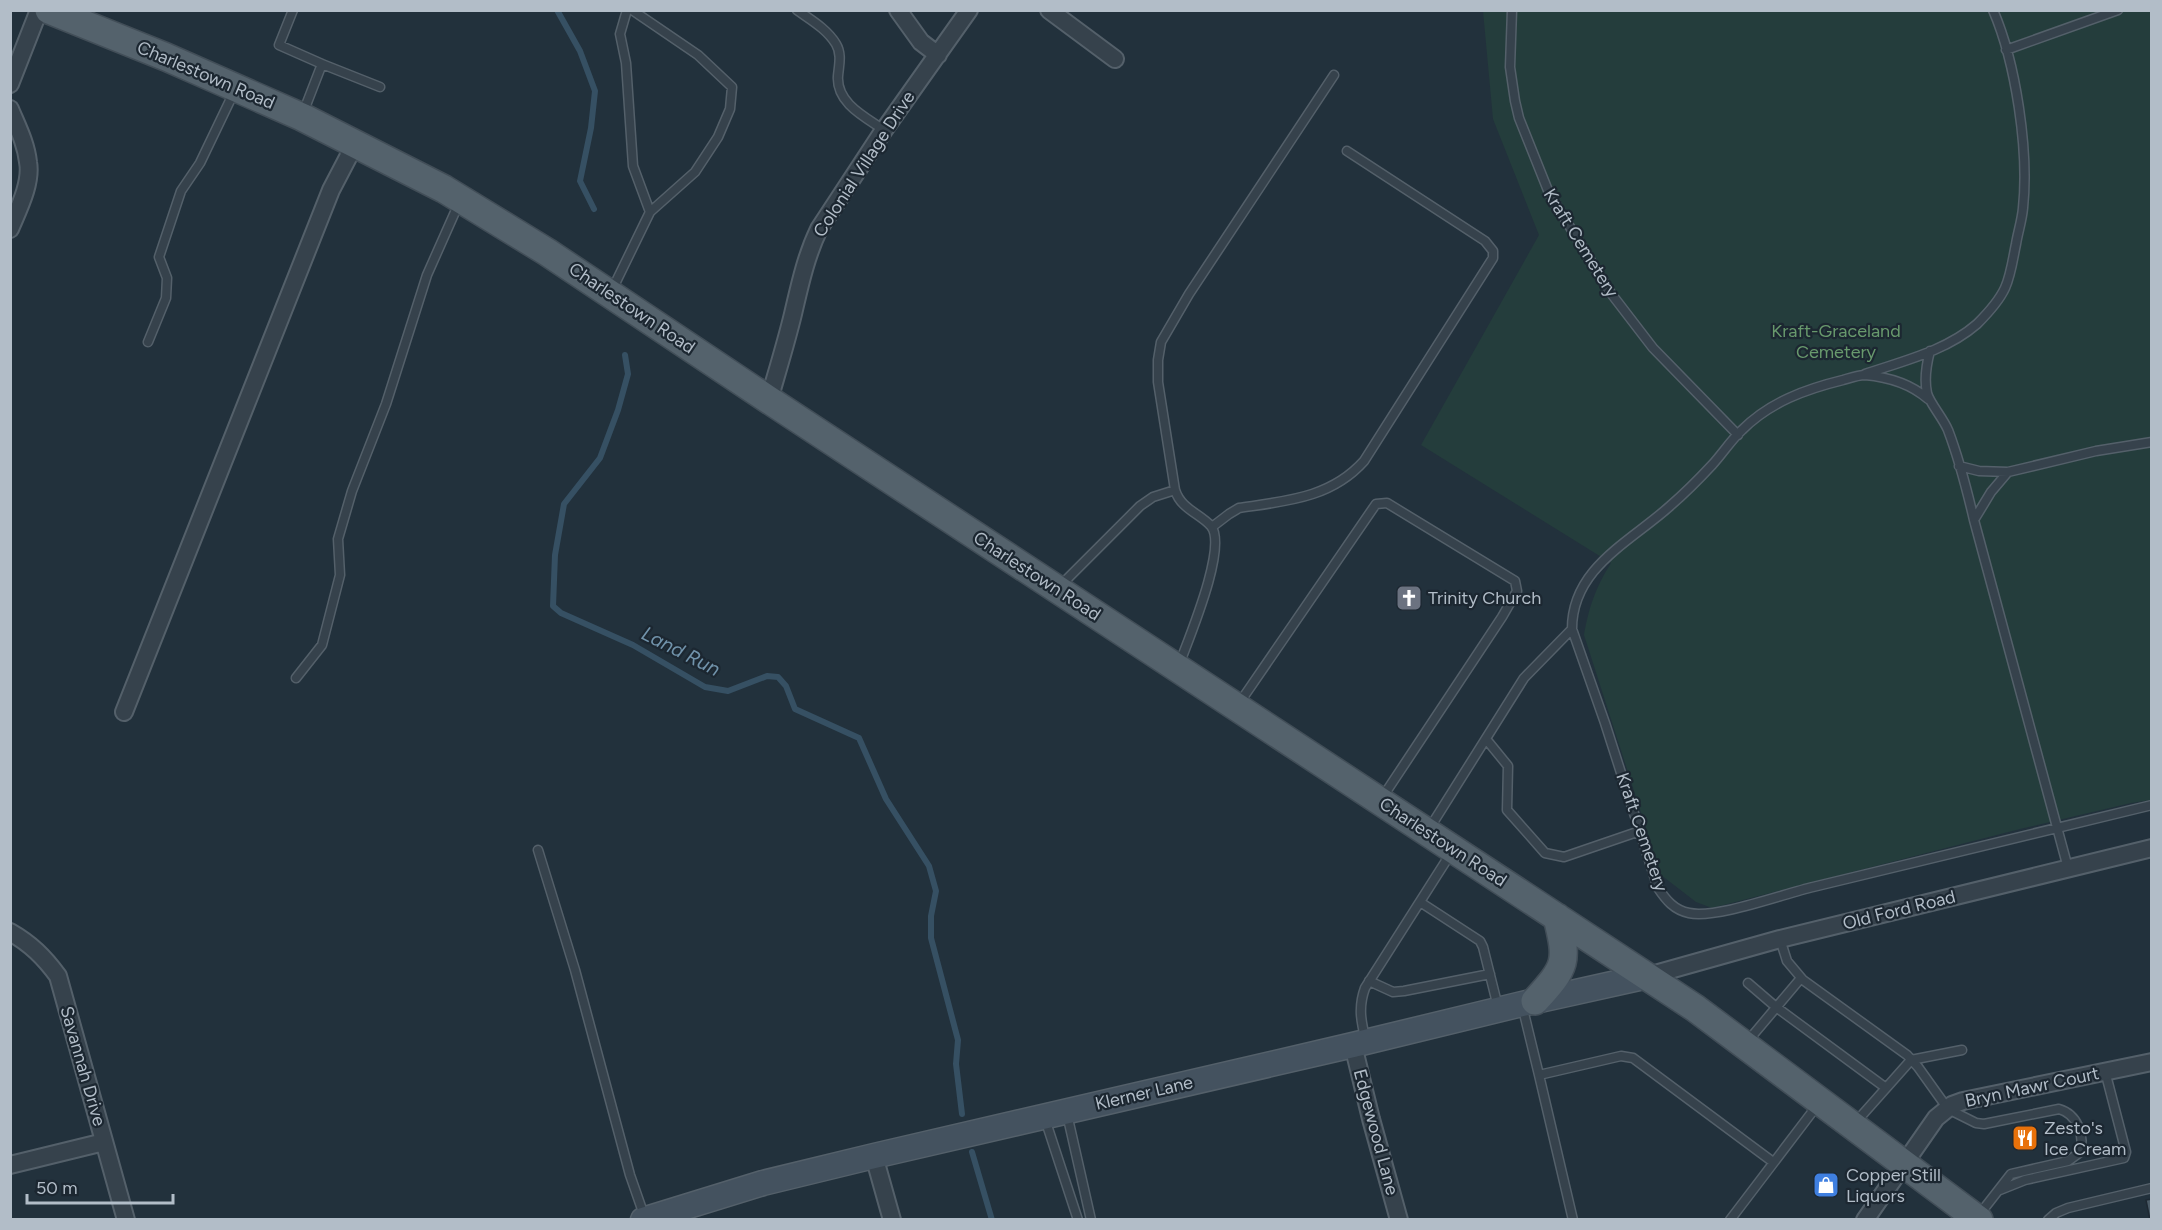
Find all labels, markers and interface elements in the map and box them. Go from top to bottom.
street label: Charlestown Road [134,36,278,114]
street label: Colonial Village Drive [809,87,920,241]
street label: Kraft Cemetery [1539,185,1624,302]
street label: Charlestown Road [565,258,699,358]
park label: Kraft-Graceland Cemetery [1771,320,1901,363]
street label: Charlestown Road [969,527,1105,625]
church icon: Trinity Church [1394,583,1424,613]
place label: Trinity Church [1428,587,1541,609]
water label: Land Run [638,621,724,681]
street label: Kraft Cemetery [1611,770,1673,895]
street label: Charlestown Road [1375,793,1511,891]
street label: Old Ford Road [1840,885,1958,935]
street label: Savannah Drive [55,1003,111,1129]
street label: Bryn Mawr Court [1963,1062,2101,1112]
street label: Edgewood Lane [1349,1067,1403,1198]
street label: Klerner Lane [1093,1071,1195,1115]
place label: Zesto's Ice Cream [2044,1117,2126,1160]
restaurant icon: Zesto's Ice Cream [2010,1123,2040,1153]
place label: Copper Still Liquors [1846,1164,1941,1207]
scale bar [27,1167,172,1205]
shop icon: Copper Still Liquors [1811,1170,1841,1200]
text: 50 m [36,1177,78,1199]

